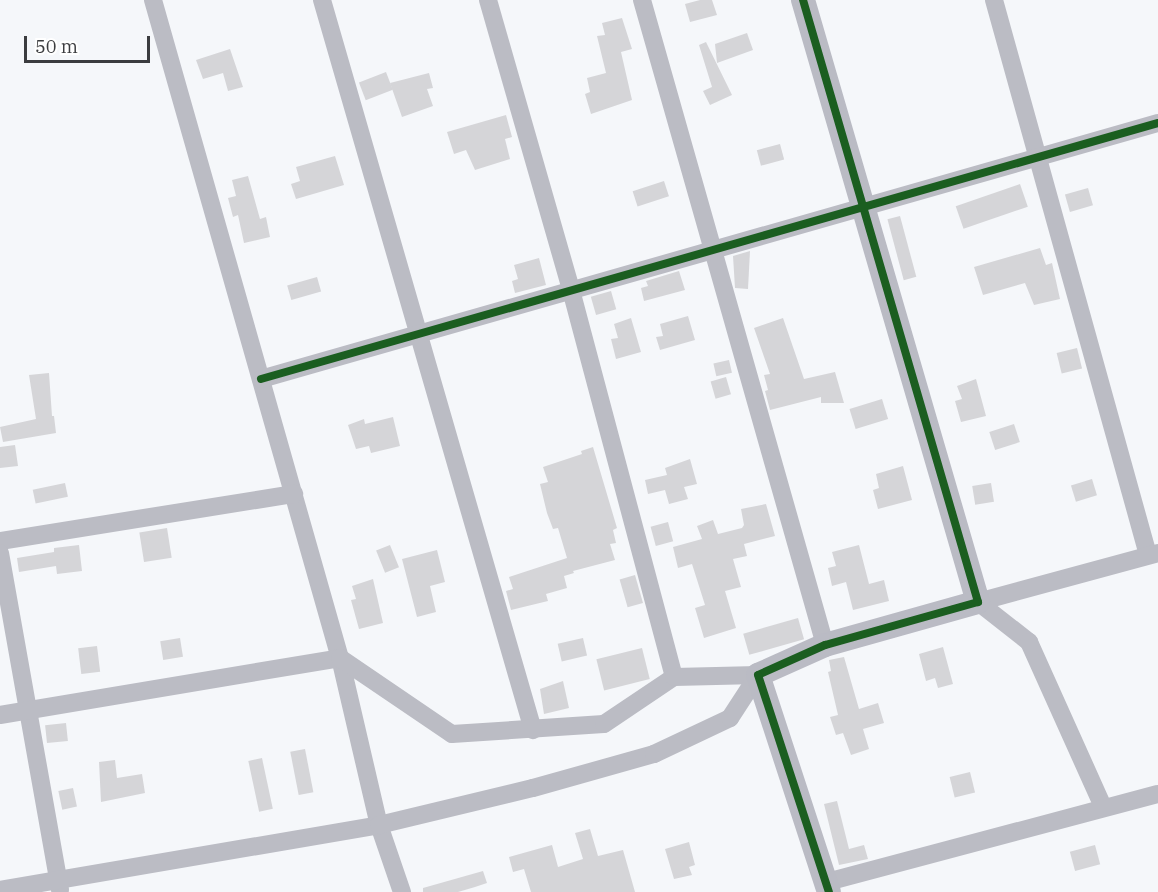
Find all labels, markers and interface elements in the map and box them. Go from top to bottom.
scale bar [27,24,153,62]
text: 50 m [35,35,78,58]

